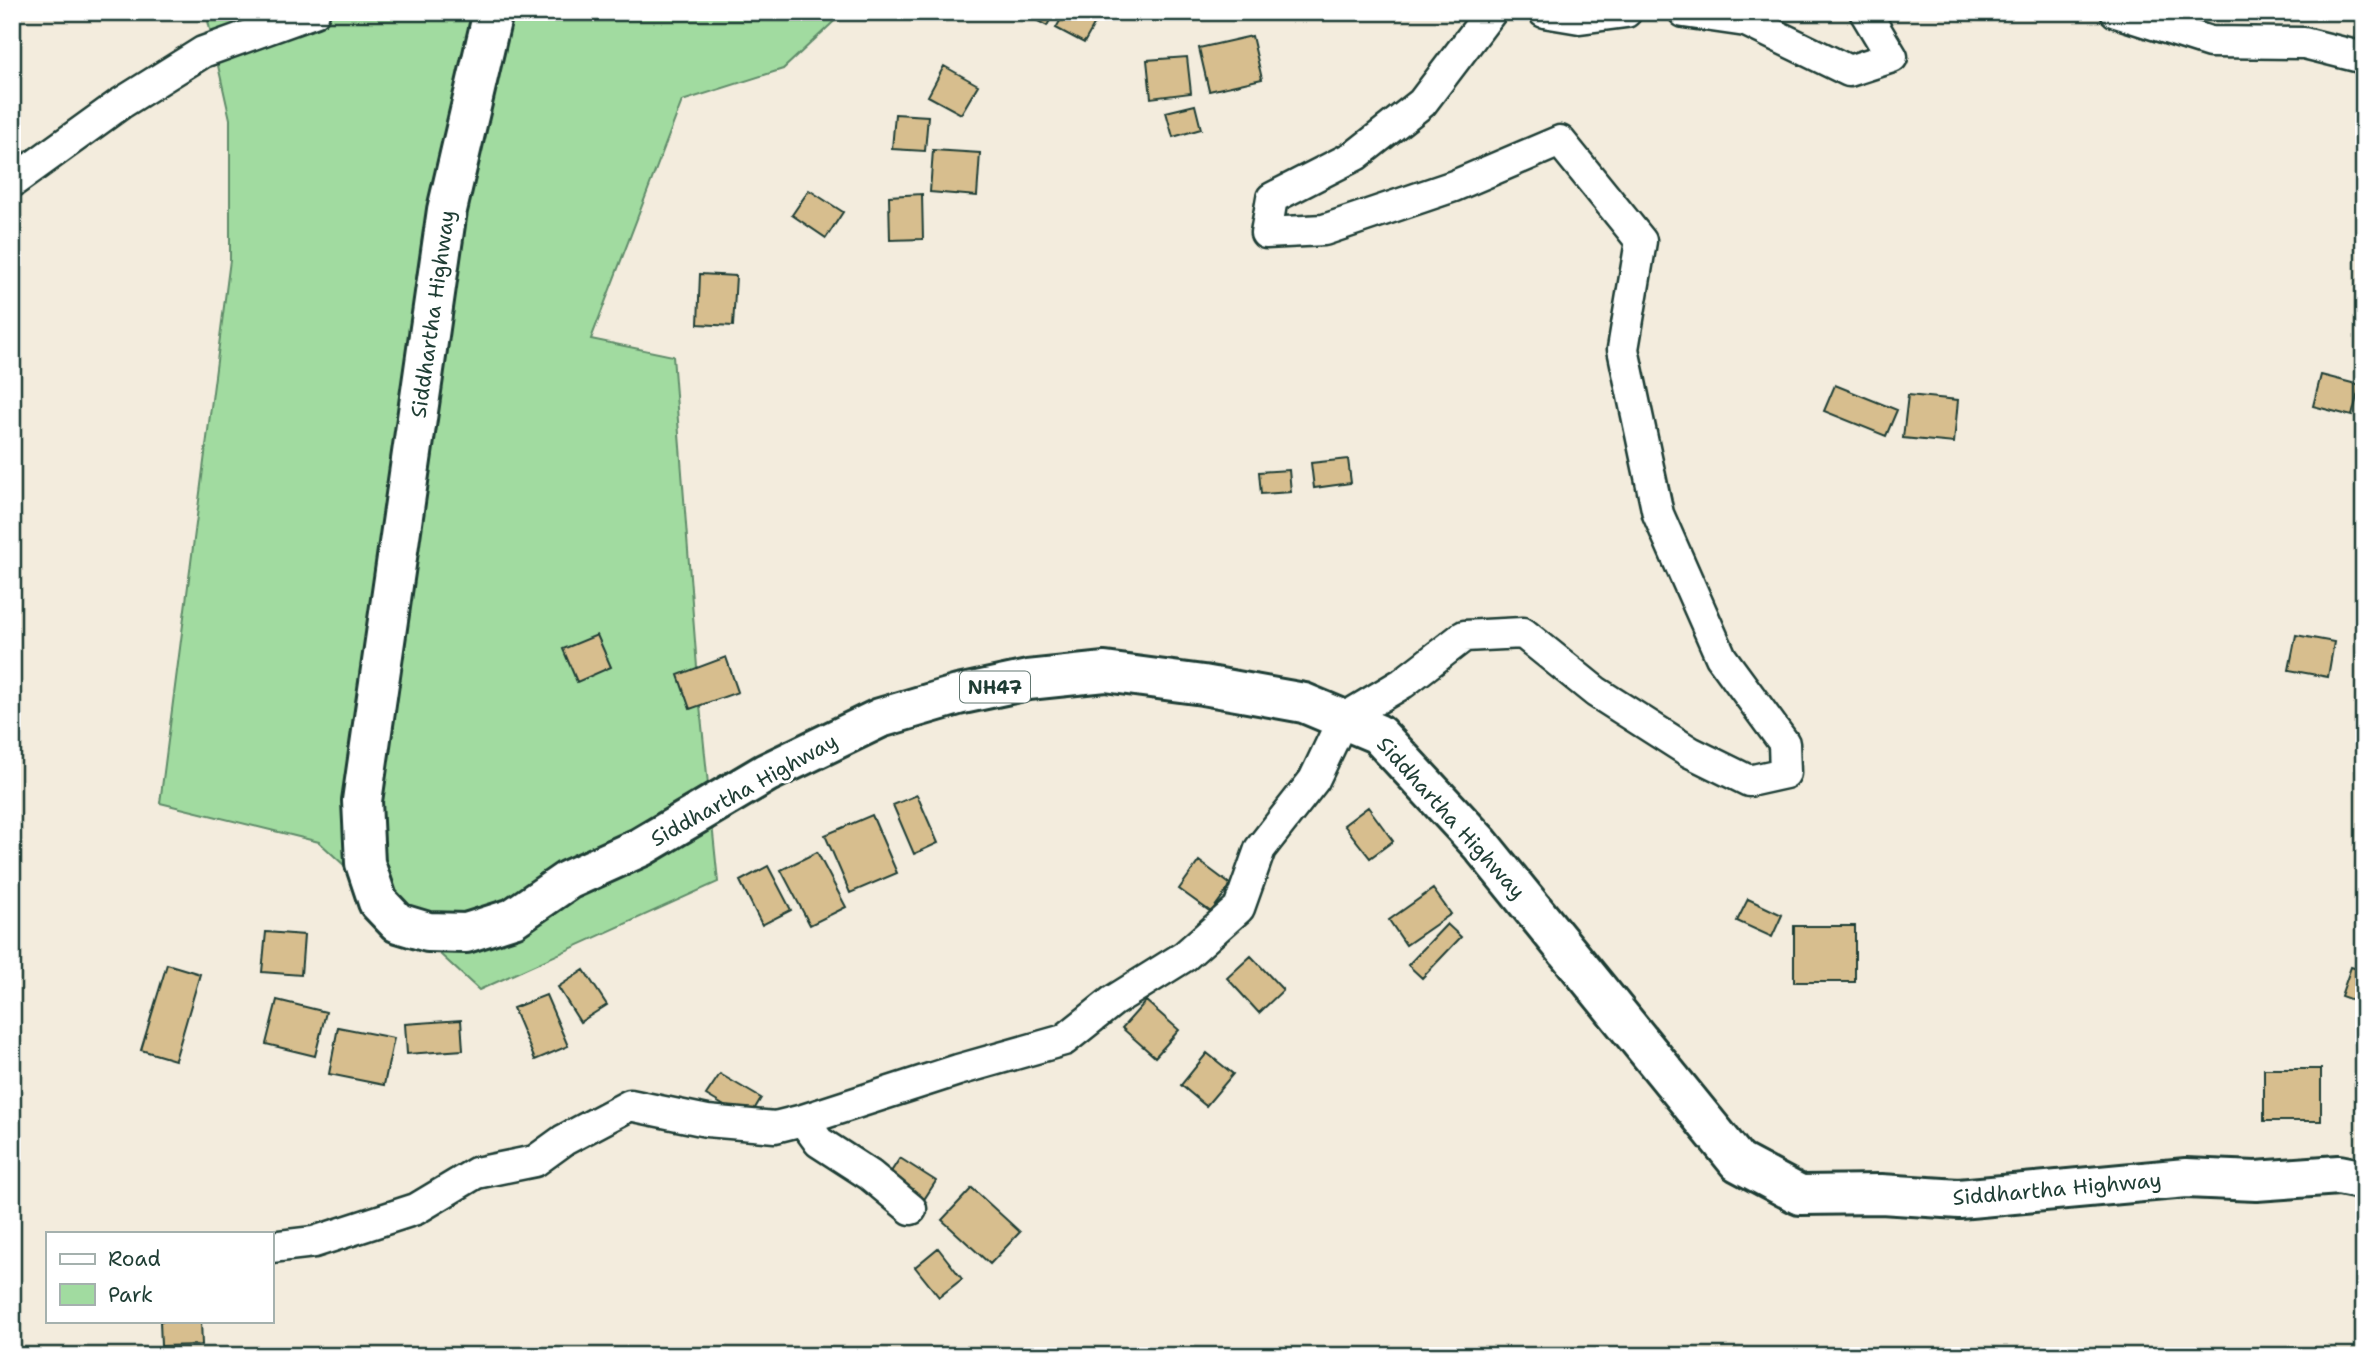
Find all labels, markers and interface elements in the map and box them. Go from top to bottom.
street label: Siddhartha Highway [405,208,461,420]
road number: NH47 [960,672,1030,702]
street label: Siddhartha Highway [646,727,842,853]
street label: Siddhartha Highway [1371,731,1531,905]
street label: Siddhartha Highway [1951,1166,2163,1212]
legend [46,1232,273,1322]
text: Road [108,1245,161,1273]
text: Park [108,1281,153,1309]

